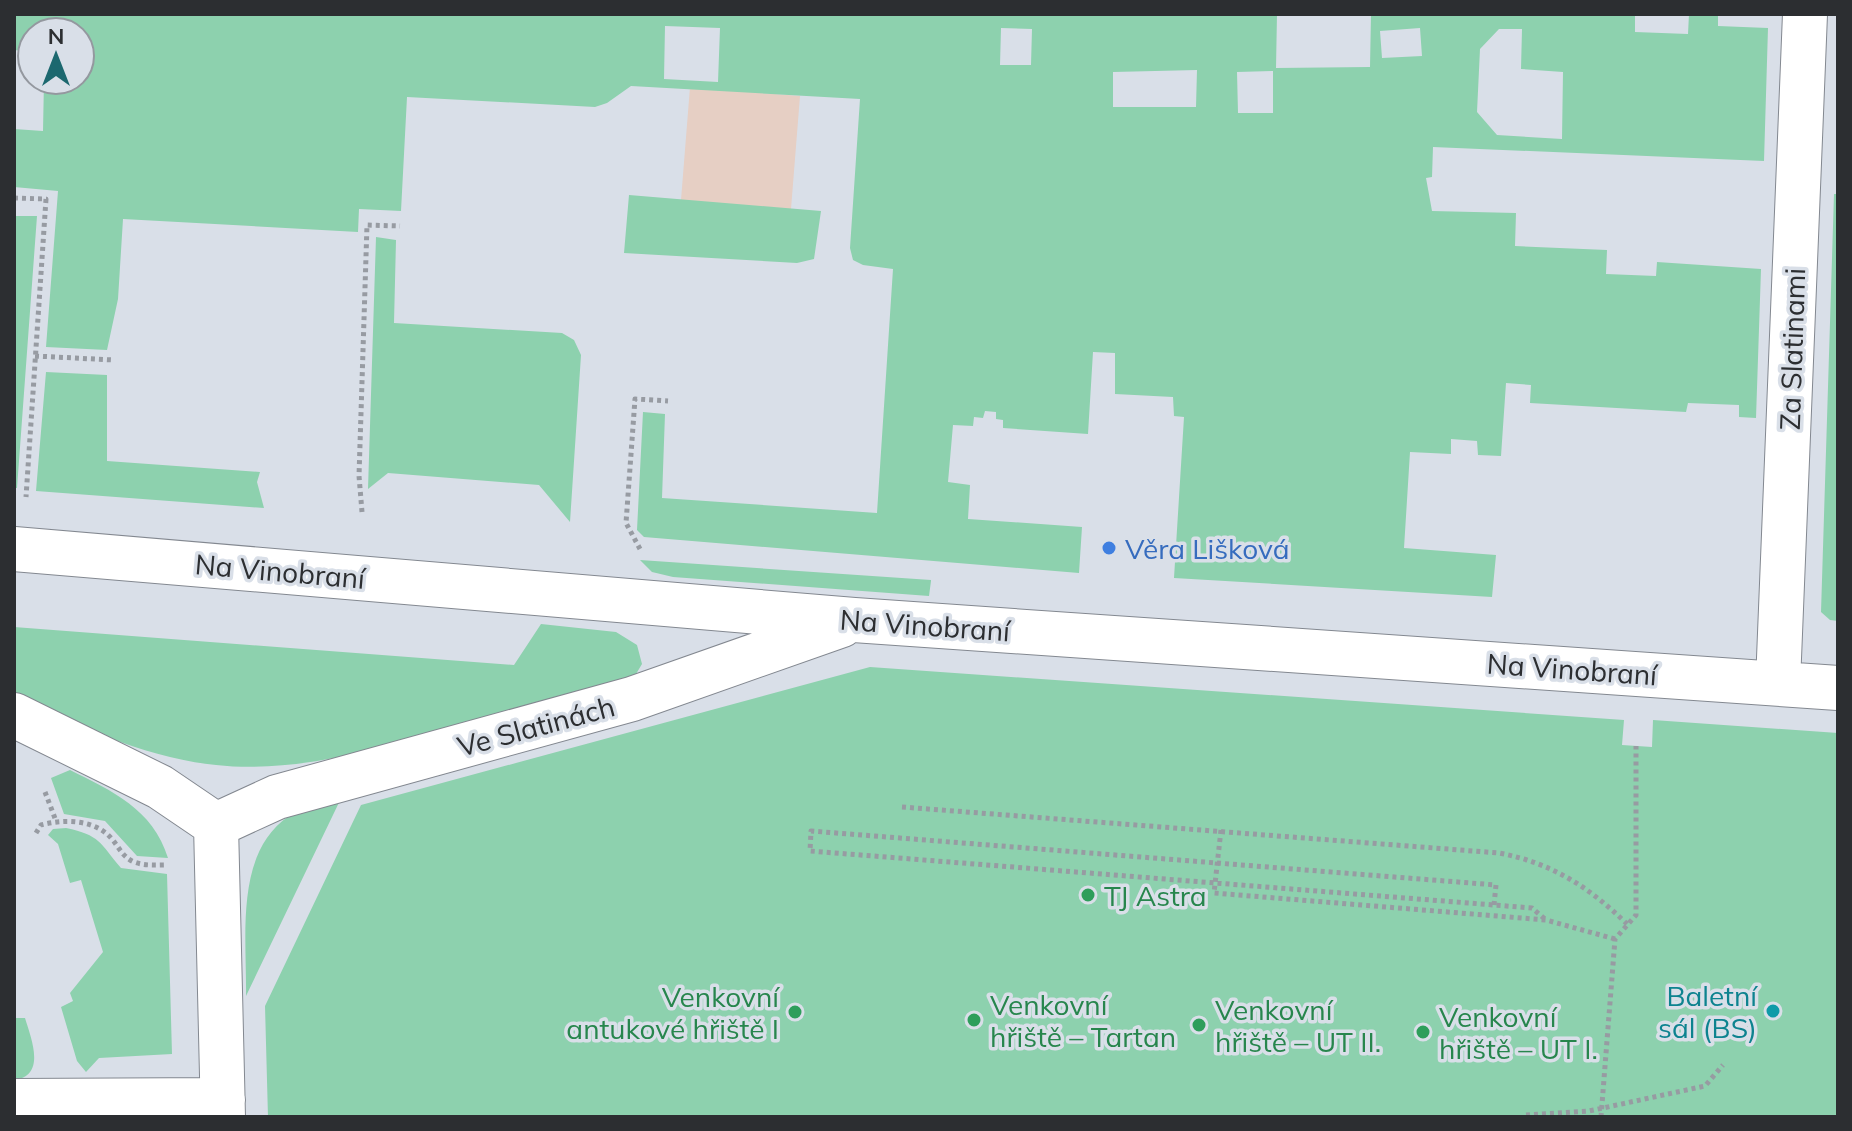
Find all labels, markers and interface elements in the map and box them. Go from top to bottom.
north arrow [16,16,96,96]
text: N [48,22,64,50]
street label: Za Slatinami [1772,267,1812,431]
place label: Věra Lišková [1125,531,1290,566]
marker: Věra Lišková [1100,539,1118,557]
street label: Na Vinobraní [194,546,368,596]
street label: Na Vinobraní [839,602,1013,648]
street label: Na Vinobraní [1486,646,1660,692]
street label: Ve Slatinách [454,688,618,764]
place label: TJ Astra [1104,878,1207,913]
marker: TJ Astra [1079,886,1097,904]
place label: Baletní sál (BS) [1658,978,1758,1045]
place label: Venkovní antukové hřiště I [566,979,780,1046]
place label: Venkovní hřiště – Tartan [990,987,1176,1054]
place label: Venkovní hřiště – UT II. [1215,992,1381,1059]
place label: Venkovní hřiště – UT I. [1439,999,1598,1066]
marker: Baletní sál (BS) [1764,1002,1782,1020]
marker: Venkovní antukové hřiště I [786,1003,804,1021]
marker: Venkovní hřiště – Tartan [965,1011,983,1029]
marker: Venkovní hřiště – UT II. [1190,1016,1208,1034]
marker: Venkovní hřiště – UT I. [1414,1023,1432,1041]

